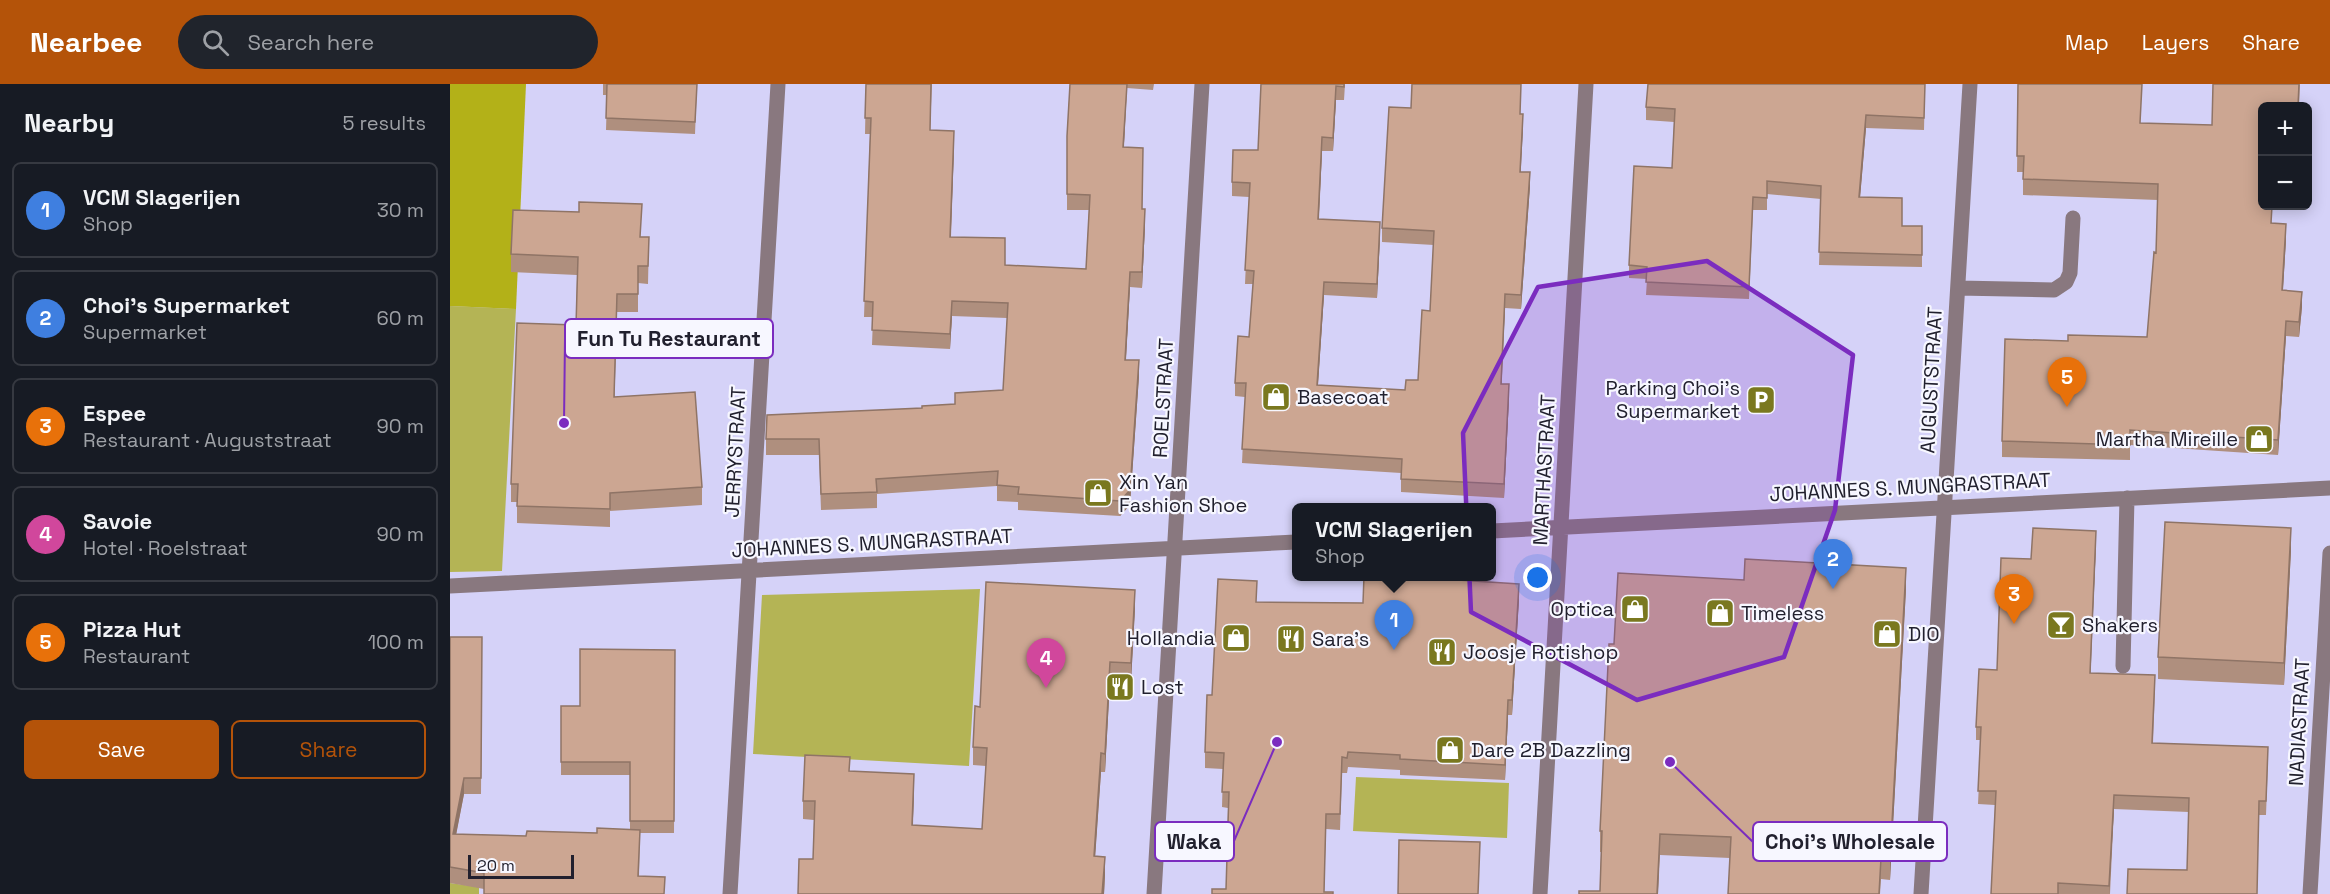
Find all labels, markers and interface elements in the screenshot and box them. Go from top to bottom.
search box [178,15,598,69]
text: Nearbee [30,24,142,60]
icon: search [199,26,232,59]
text: Search here [247,28,374,56]
text: Map [2065,29,2109,56]
text: Layers [2142,29,2209,56]
text: Share [2242,29,2300,56]
map controls [2258,102,2312,210]
button: + [2258,102,2312,156]
text: Nearby [24,106,114,140]
text: 5 results [342,110,426,136]
button: − [2258,156,2312,210]
text: VCM Slagerijen [83,183,241,211]
text: 1 [41,197,50,223]
text: 30 m [377,197,424,223]
text: Shop [83,211,133,237]
text: Choi's Supermarket [83,291,290,319]
text: 2 [40,305,51,331]
text: 60 m [377,305,424,331]
street label: AUGUSTSTRAAT [1914,306,1948,454]
text: Supermarket [83,319,207,345]
callout: Fun Tu Restaurant [565,319,773,358]
text: Fun Tu Restaurant [577,325,761,352]
street label: ROELSTRAAT [1147,337,1179,458]
pin: 5 [2048,358,2086,407]
place label: Parking Choi's Supermarket [1605,375,1740,424]
shop icon: Basecoat [1260,381,1292,413]
place label: Basecoat [1297,384,1388,410]
parking icon: Parking Choi's Supermarket [1745,384,1777,416]
street label: JERRYSTRAAT [719,385,751,518]
street label: MARTHASTRAAT [1527,394,1561,546]
text: Espee [83,399,146,427]
text: 3 [39,413,52,439]
text: 90 m [377,413,424,439]
shop icon: Martha Mireille [2243,423,2275,455]
place label: Martha Mireille [2096,426,2238,452]
text: Restaurant · Auguststraat [83,427,332,453]
street label: JOHANNES S. MUNGRASTRAAT [1769,467,2051,507]
place label: Xin Yan Fashion Shoe [1119,469,1247,518]
shop icon: Xin Yan Fashion Shoe [1082,477,1114,509]
popup [1292,503,1496,581]
text: Savoie [83,507,152,535]
text: VCM Slagerijen [1315,515,1473,543]
text: 4 [39,521,52,547]
text: 90 m [377,521,424,547]
street label: JOHANNES S. MUNGRASTRAAT [731,523,1013,563]
text: Hotel · Roelstraat [83,535,248,561]
pin: 2 [1814,540,1852,589]
text: Shop [1315,543,1365,569]
your location [1523,563,1552,592]
pin: 3 [1994,574,2034,624]
shop icon: Optica [1619,593,1651,625]
place label: Optica [1551,596,1614,622]
shop icon: Timeless [1704,597,1736,629]
pin: 1 [1374,600,1414,650]
place label: Timeless [1741,600,1824,626]
bar icon: Shakers [2045,609,2077,641]
place label: Shakers [2082,612,2158,638]
text: Pizza Hut [83,615,181,643]
shop icon: DIO [1871,618,1903,650]
place label: DIO [1908,621,1940,647]
shop icon: Hollandia [1220,622,1252,654]
restaurant icon: Sara's [1275,623,1307,655]
place label: Hollandia [1127,625,1215,651]
place label: Sara's [1312,626,1369,652]
text: 5 [40,629,52,655]
text: 100 m [368,629,424,655]
restaurant icon: Joosje Rotishop [1426,636,1458,668]
pin: 4 [1026,638,1066,688]
place label: Joosje Rotishop [1463,639,1618,665]
text: Restaurant [83,643,190,669]
street label: NADIASTRAAT [2283,657,2315,787]
restaurant icon: Lost [1104,671,1136,703]
place label: Lost [1141,674,1184,700]
button: Save [24,720,219,779]
button: Share [231,720,426,779]
shop icon: Dare 2B Dazzling [1434,734,1466,766]
place label: Dare 2B Dazzling [1471,737,1631,763]
callout: Waka [1155,822,1234,861]
callout: Choi's Wholesale [1753,822,1947,861]
text: Waka [1167,828,1221,855]
text: Choi's Wholesale [1765,828,1935,855]
scale bar [468,852,574,880]
text: 20 m [477,855,515,876]

